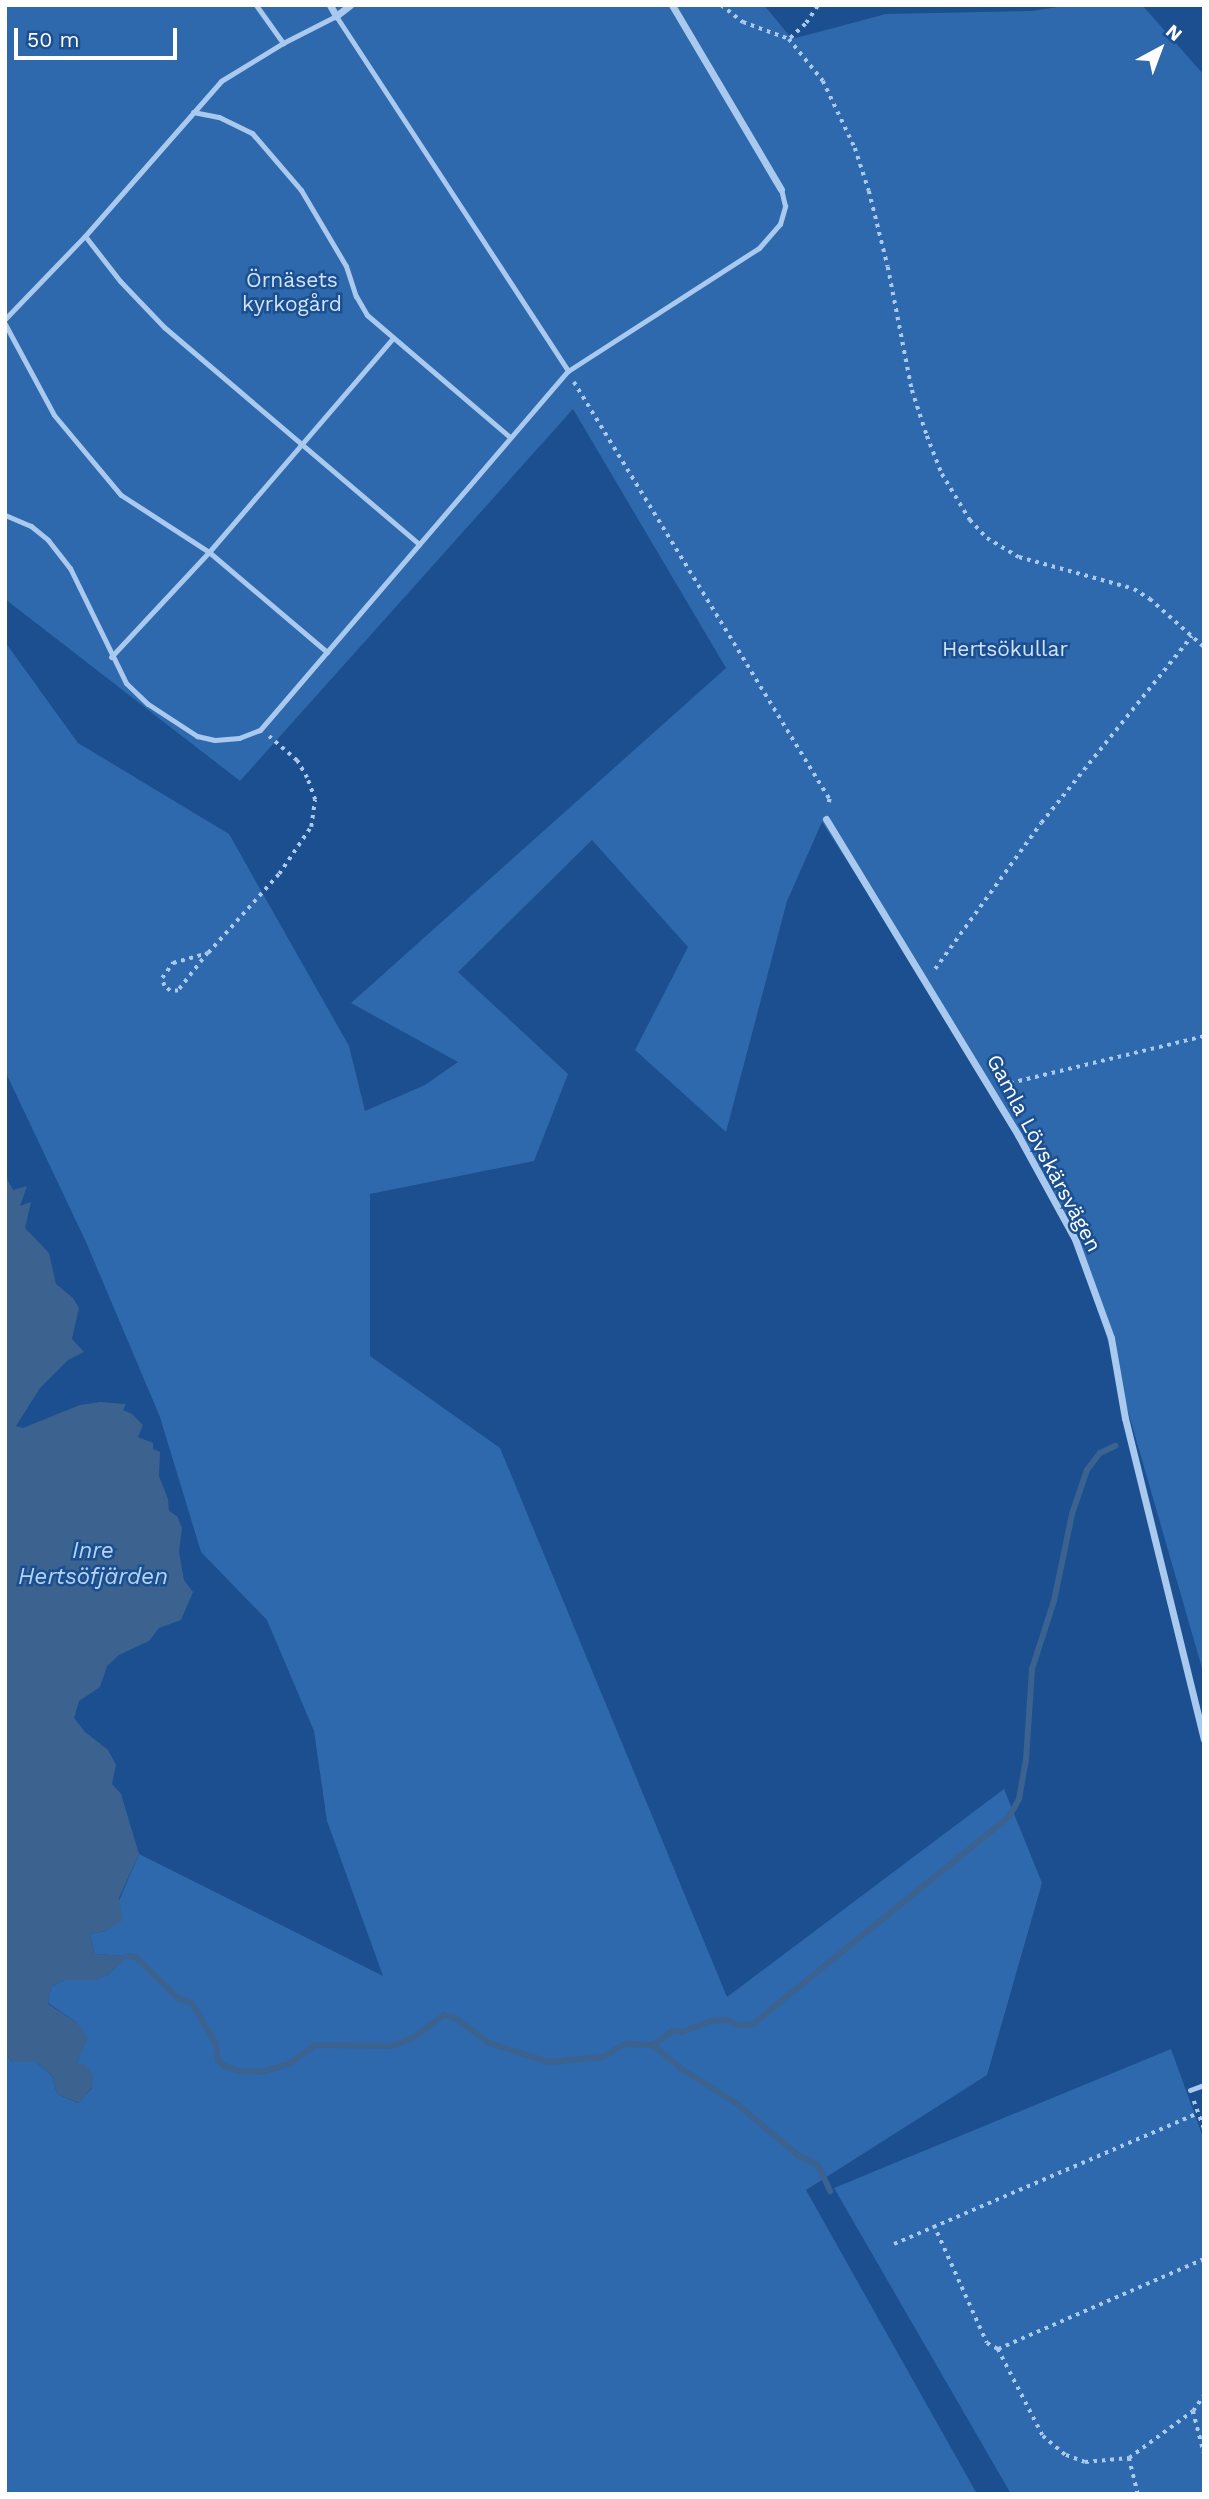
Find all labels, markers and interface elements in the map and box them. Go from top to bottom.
scale bar [18,14,180,58]
north arrow [1125,14,1195,84]
text: N [1161,19,1187,46]
text: 50 m [27,27,79,52]
park label: Örnäsets kyrkogård [242,267,342,317]
park label: Hertsökullar [942,636,1068,662]
street label: Gamla Lövskärsvägen [981,1050,1107,1256]
water label: Inre Hertsöfjärden [18,1537,168,1591]

